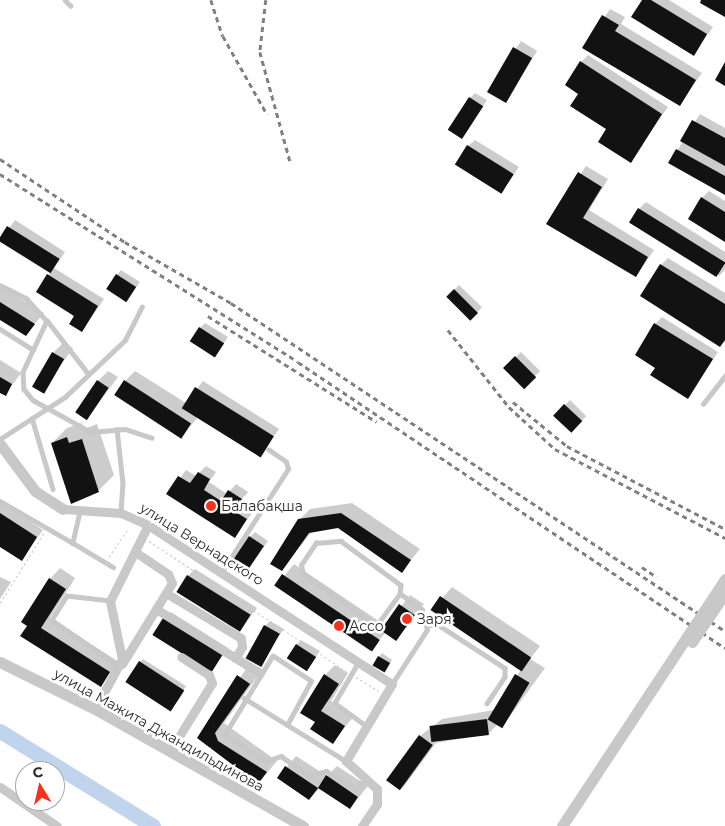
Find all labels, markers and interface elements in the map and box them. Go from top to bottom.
place label: Балабақша [221,498,303,514]
street label: улица Вернадского [137,499,267,589]
marker: Балабақша [205,500,217,512]
place label: Заря [417,611,452,627]
marker: Заря [401,613,413,625]
place label: Ассо [349,618,384,634]
marker: Ассо [333,620,345,632]
street label: улица Мажита Джандильдинова [51,665,267,795]
north arrow [15,761,65,811]
text: С [31,762,44,782]

